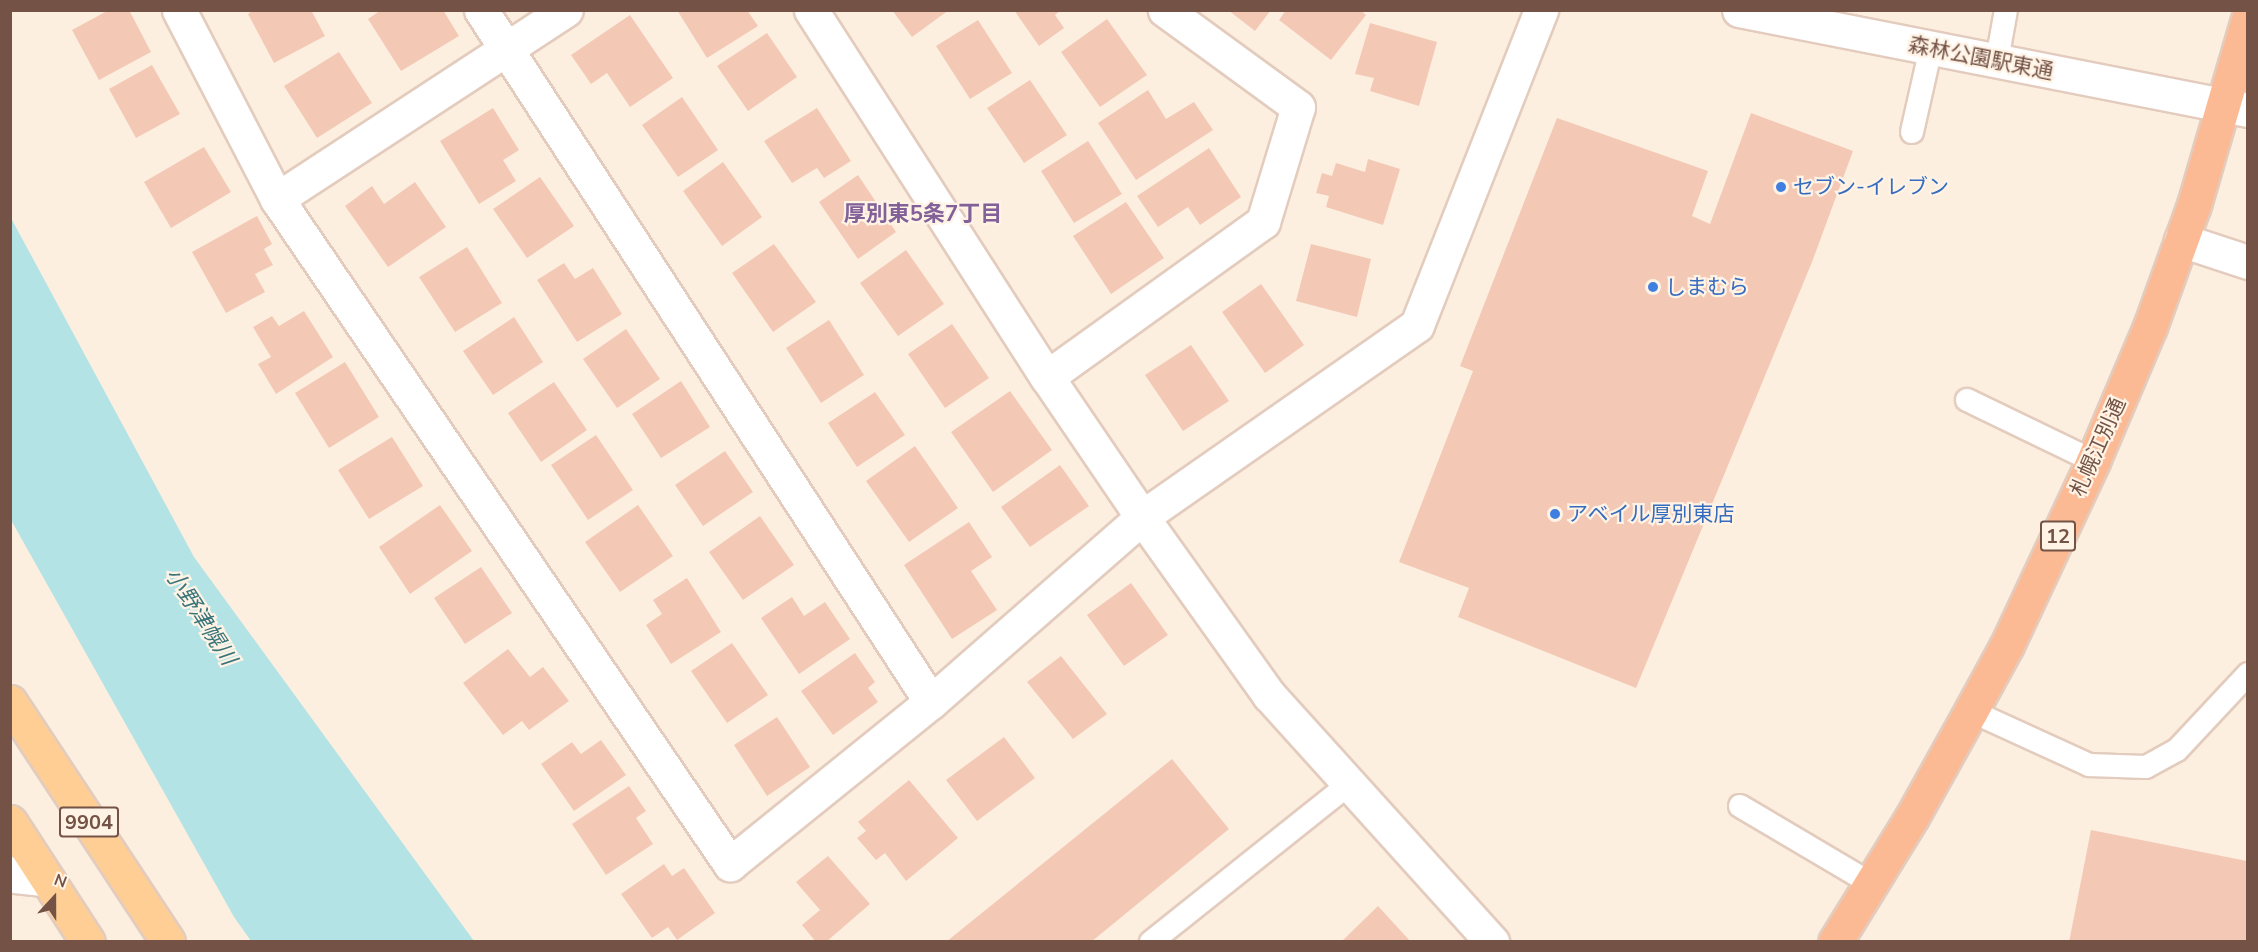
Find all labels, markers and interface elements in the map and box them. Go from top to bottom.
street label: 森林公園駅東通 [1906,32,2056,84]
place label: セブン-イレブン [1793,174,1949,200]
marker: セブン-イレブン [1774,180,1788,194]
district label: 厚別東5条7丁目 [844,202,1002,228]
place label: しまむら [1665,274,1749,300]
marker: しまむら [1646,280,1660,294]
street label: 札幌江別通 [2065,394,2131,500]
place label: アベイル厚別東店 [1567,501,1735,527]
marker: アベイル厚別東店 [1548,507,1562,521]
road number: 12 [2040,519,2076,553]
water label: 小野津幌川 [159,564,241,670]
road number: 9904 [59,805,119,839]
north arrow [24,868,84,928]
text: N [51,869,70,894]

